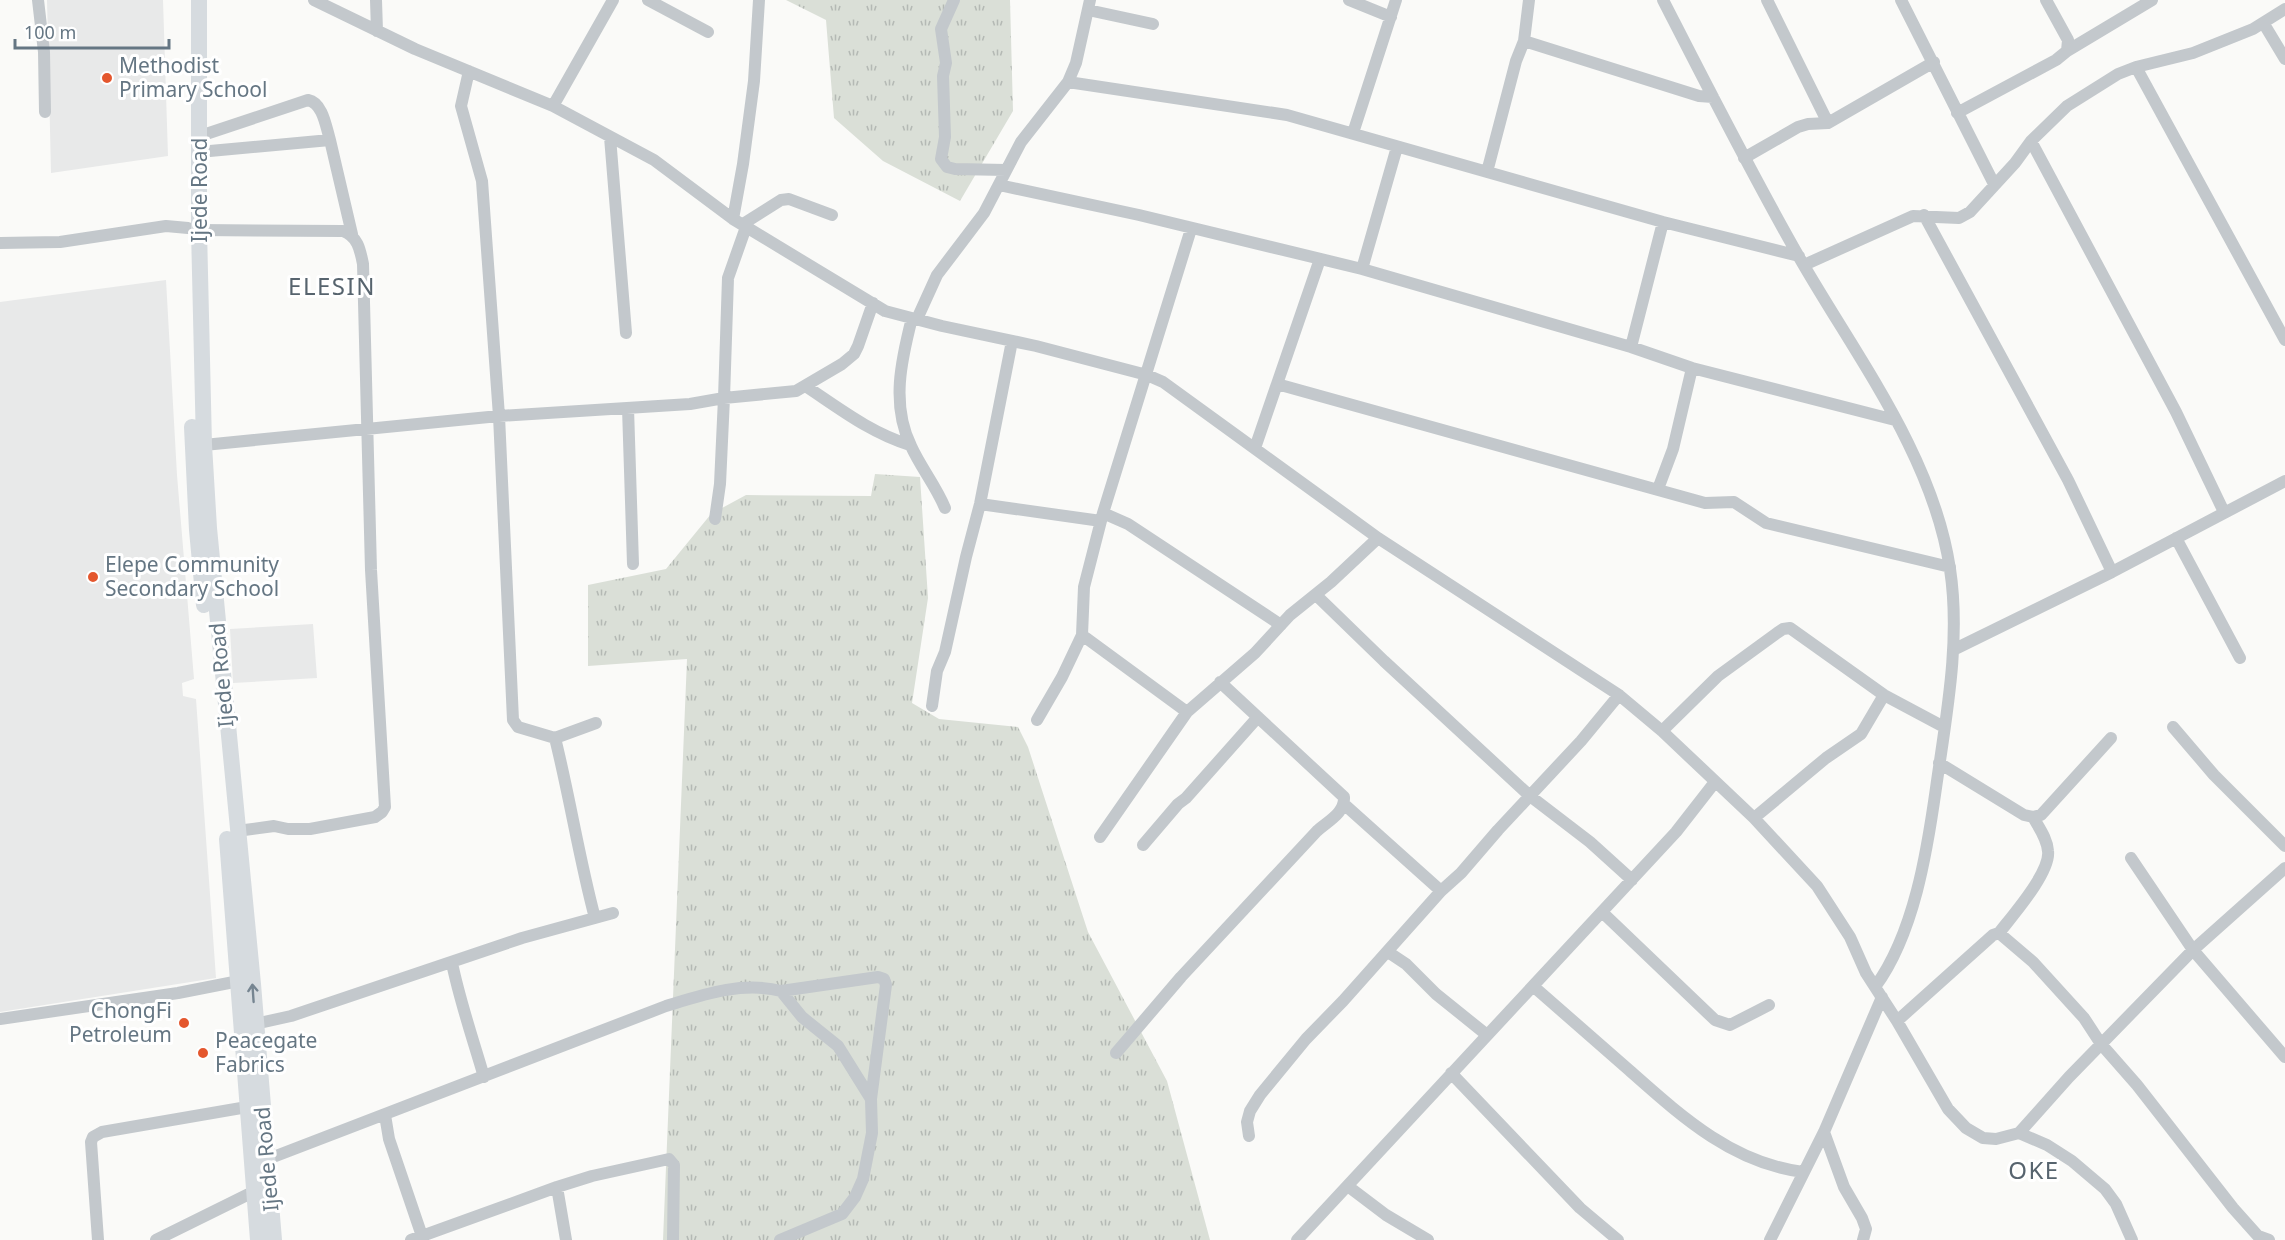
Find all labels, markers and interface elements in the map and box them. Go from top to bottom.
scale bar [15,12,170,50]
text: 100 m [24,20,76,44]
place label: Methodist Primary School [119,51,267,103]
marker: Methodist Primary School [100,71,114,85]
street label: Ijede Road [185,137,213,243]
district label: ELESIN [288,269,376,302]
place label: Elepe Community Secondary School [105,550,279,602]
marker: Elepe Community Secondary School [86,570,100,584]
street label: Ijede Road [202,622,240,729]
one-way arrow [247,984,258,1004]
place label: ChongFi Petroleum [69,996,172,1048]
marker: ChongFi Petroleum [177,1016,191,1030]
place label: Peacegate Fabrics [215,1026,317,1078]
marker: Peacegate Fabrics [196,1046,210,1060]
street label: Ijede Road [247,1106,285,1213]
district label: OKE [2008,1153,2060,1186]

